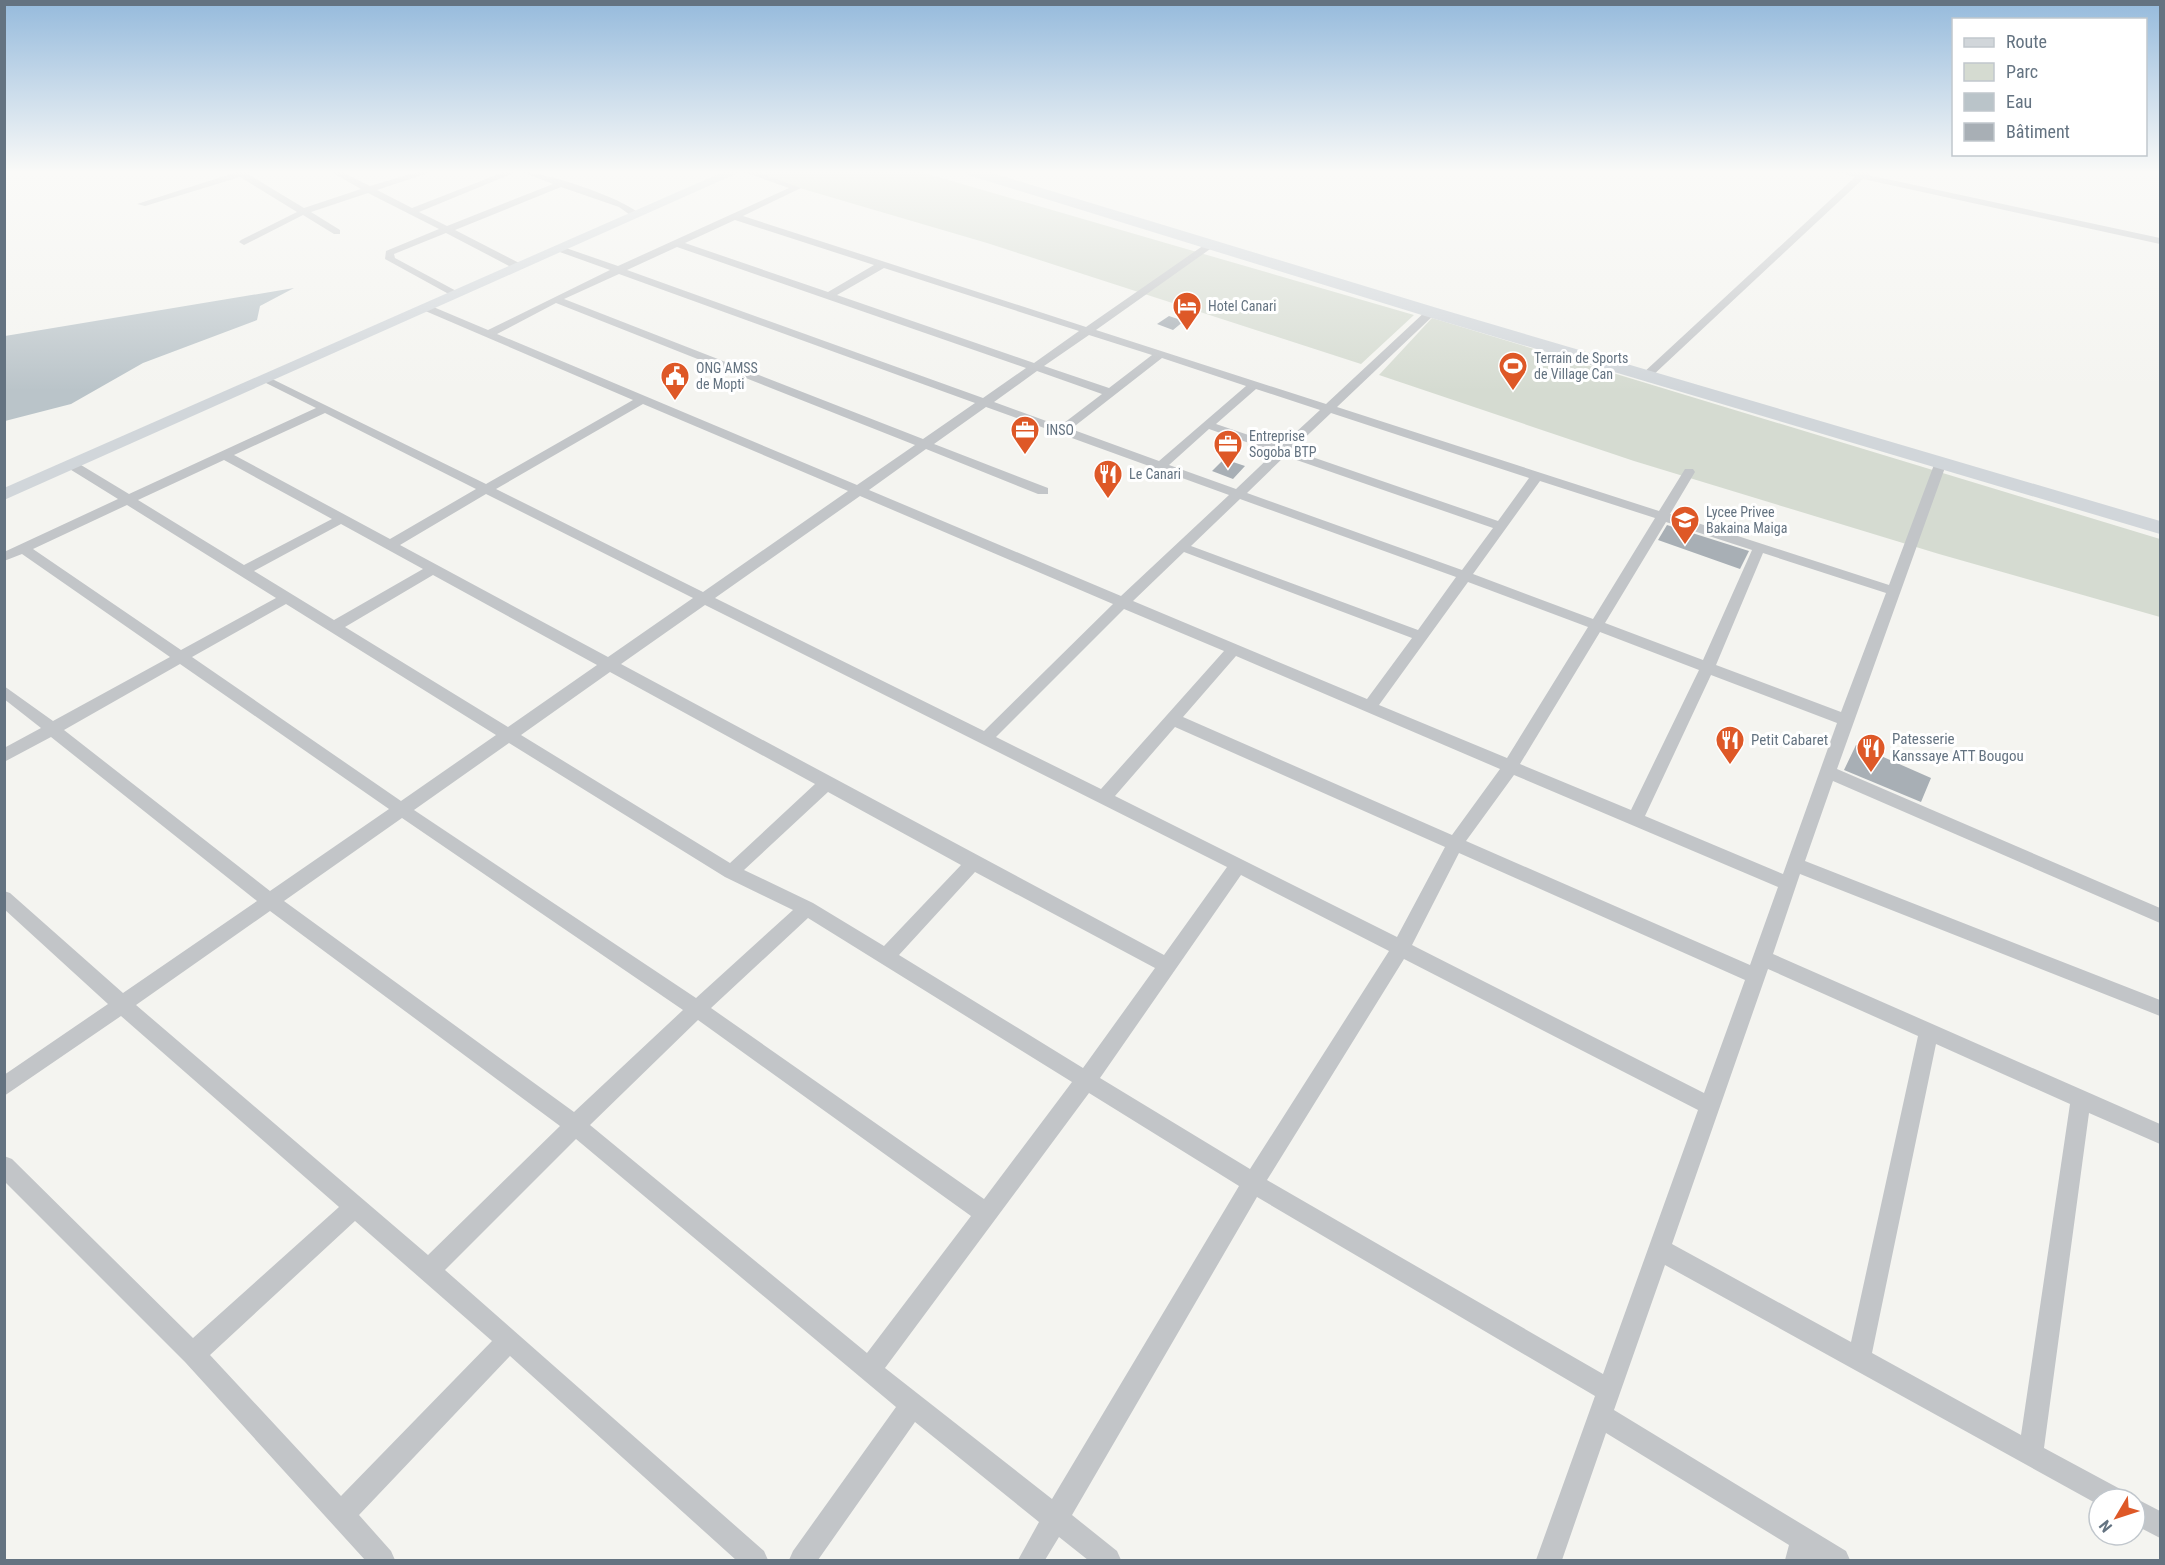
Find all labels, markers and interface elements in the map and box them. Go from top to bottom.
legend [1952,18,2147,156]
text: Route [2006,31,2047,52]
text: Parc [2006,61,2038,82]
text: Eau [2006,91,2032,112]
text: Bâtiment [2006,121,2070,142]
hotel icon: Hotel Canari [1171,290,1203,332]
place label: Hotel Canari [1208,298,1276,314]
sports icon: Terrain de Sports de Village Can [1497,350,1529,392]
place label: Terrain de Sports de Village Can [1534,350,1628,382]
public building icon: ONG AMSS de Mopti [659,360,691,402]
place label: ONG AMSS de Mopti [696,360,758,392]
office icon: INSO [1009,414,1041,456]
place label: INSO [1046,422,1074,438]
office icon: Entreprise Sogoba BTP [1212,428,1244,470]
place label: Entreprise Sogoba BTP [1249,428,1317,460]
restaurant icon: Le Canari [1092,458,1124,500]
place label: Le Canari [1129,466,1181,482]
school or university icon: Lycee Privee Bakaina Maiga [1669,504,1701,546]
place label: Lycee Privee Bakaina Maiga [1706,504,1787,536]
restaurant icon: Petit Cabaret [1714,724,1746,766]
place label: Patesserie Kanssaye ATT Bougou [1892,730,2024,765]
place label: Petit Cabaret [1751,731,1828,749]
restaurant icon: Patesserie Kanssaye ATT Bougou [1855,732,1887,774]
north arrow [2087,1487,2147,1547]
text: N [2095,1516,2116,1536]

